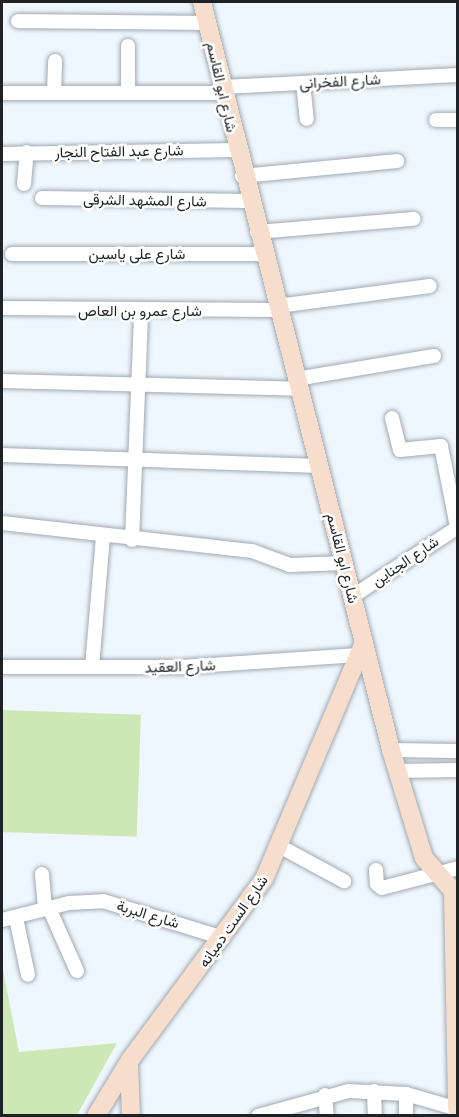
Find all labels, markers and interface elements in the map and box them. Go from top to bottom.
street label: شارع ابو القاسم [203,40,241,134]
street label: شارع الفخرانى [299,70,381,92]
street label: شارع عبد الفتاح النجار [54,141,184,161]
street label: شارع المشهد الشرقى [83,190,207,210]
street label: شارع على ياسين [89,245,185,263]
street label: شارع عمرو بن العاص [78,302,202,320]
street label: شارع ابو القاسم [323,511,363,605]
street label: شارع الجناين [368,532,442,590]
street label: شارع العقيد [144,656,216,676]
street label: شارع الست دميانه [195,871,271,971]
street label: شارع البربة [115,896,181,932]

